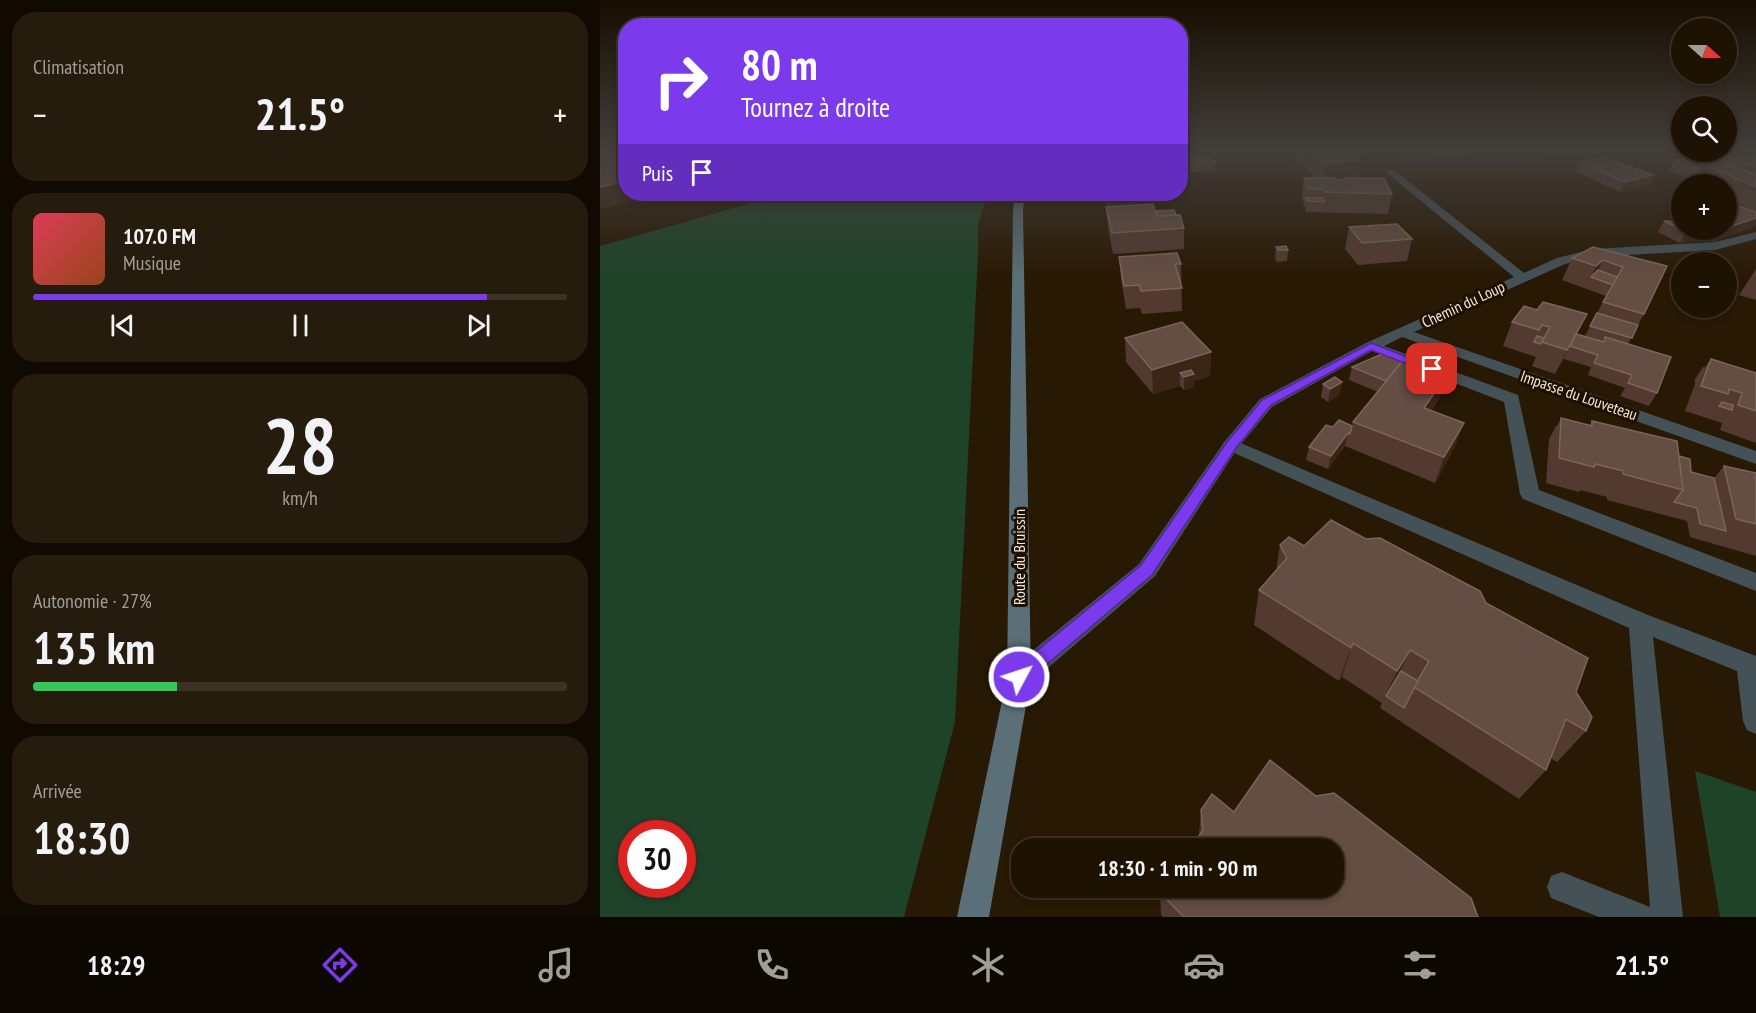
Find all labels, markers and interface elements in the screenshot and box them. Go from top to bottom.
north arrow [1671,18,1737,84]
map controls [1671,18,1737,318]
text: 80 m [741,37,818,92]
icon: right [642,42,720,120]
text: Climatisation [33,54,124,80]
text: 21.5° [255,84,345,142]
text: Tournez à droite [741,90,890,124]
text: − [33,93,47,136]
text: + [553,93,567,136]
button: search [1671,96,1737,162]
icon: arrive [685,156,718,189]
text: Puis [642,159,673,187]
button: + [1671,174,1737,240]
text: 107.0 FM [123,222,196,250]
text: Musique [123,250,181,276]
button: − [1671,252,1737,318]
street label: Chemin du Loup [1418,276,1508,332]
icon: previous [106,309,139,342]
icon: pause [284,309,317,342]
icon: next [462,309,495,342]
pin [1406,343,1457,394]
icon: arrive [1415,352,1448,385]
street label: Impasse du Louveteau [1518,366,1640,424]
text: 28 [263,395,337,496]
text: km/h [282,485,318,511]
street label: Route du Bruissin [1009,509,1029,605]
text: Autonomie · 27% [33,588,152,614]
text: 135 km [33,618,155,676]
position arrow [987,645,1051,709]
text: Arrivée [33,778,82,804]
text: 18:30 [33,808,130,866]
speed limit sign: 30 [618,820,696,898]
text: 18:30 · 1 min · 90 m [1098,854,1257,882]
icon: directions [319,944,361,986]
icon: music [535,944,577,986]
icon: phone [751,944,793,986]
icon: climate [967,944,1009,986]
icon: car [1183,944,1225,986]
icon: filters [1399,944,1441,986]
text: 18:29 [87,948,145,982]
text: 21.5° [1615,948,1669,982]

